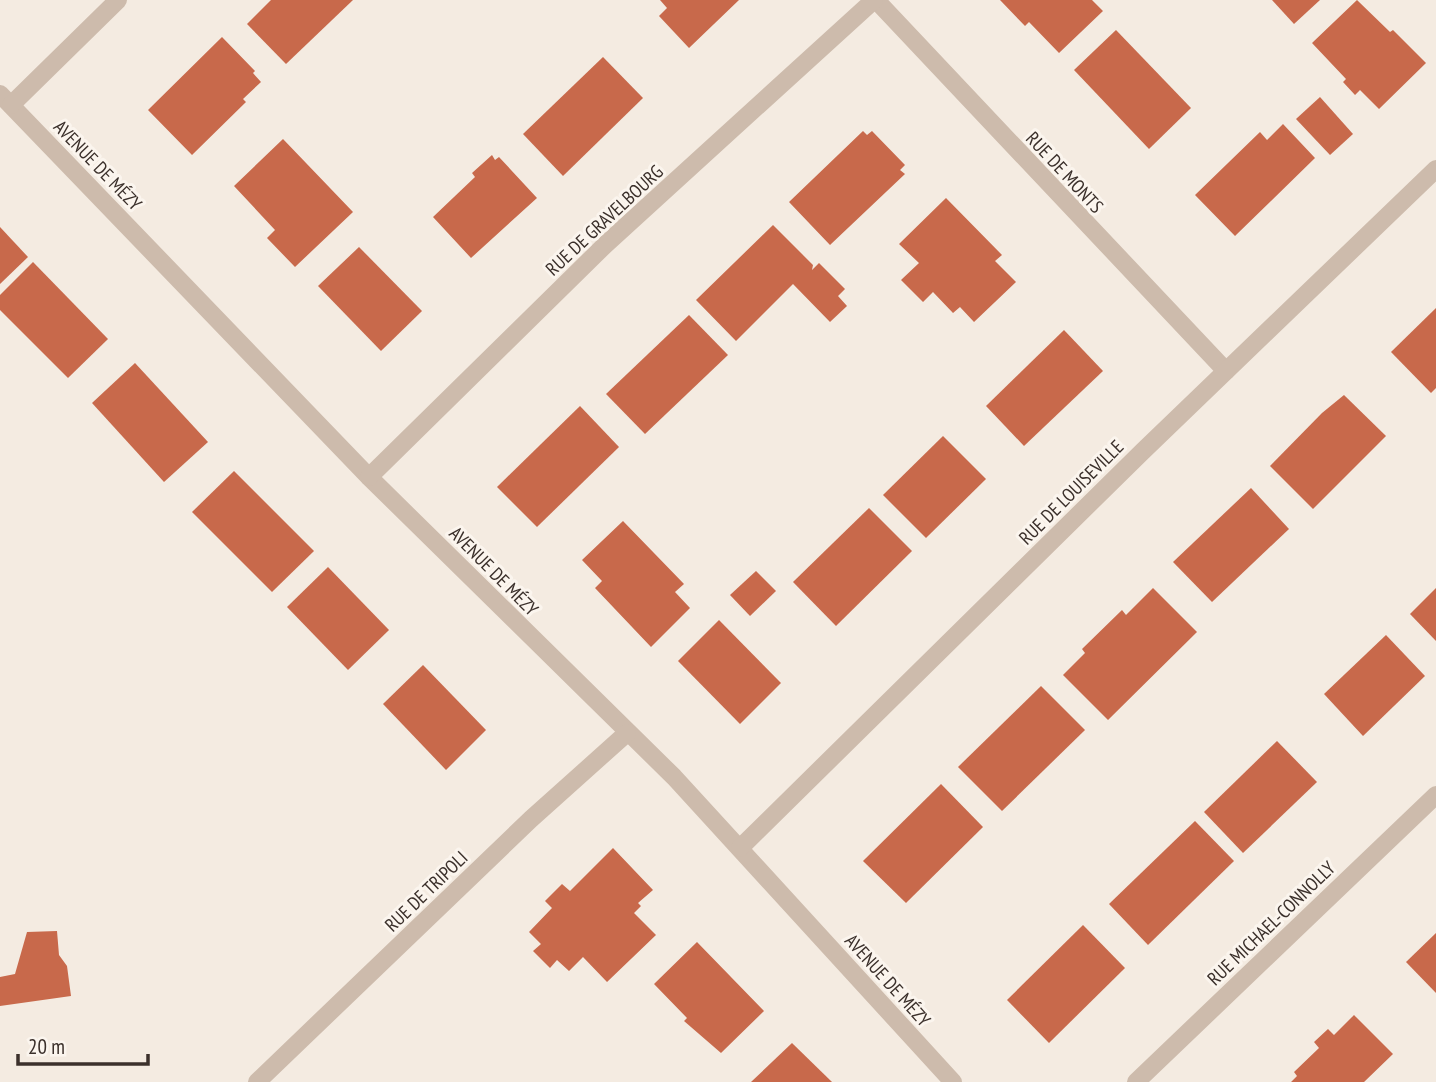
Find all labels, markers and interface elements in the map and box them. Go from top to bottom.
street label: AVENUE DE MÉZY [49,115,147,215]
street label: RUE DE MONTS [1021,126,1109,218]
street label: RUE DE GRAVELBOURG [540,159,668,281]
street label: RUE DE LOUISEVILLE [1014,435,1128,549]
street label: AVENUE DE MÉZY [444,521,544,621]
street label: RUE DE TRIPOLI [380,846,472,936]
street label: RUE MICHAEL-CONNOLLY [1202,856,1340,990]
street label: AVENUE DE MÉZY [840,929,936,1032]
scale bar [18,1023,147,1066]
text: 20 m [28,1033,65,1060]

